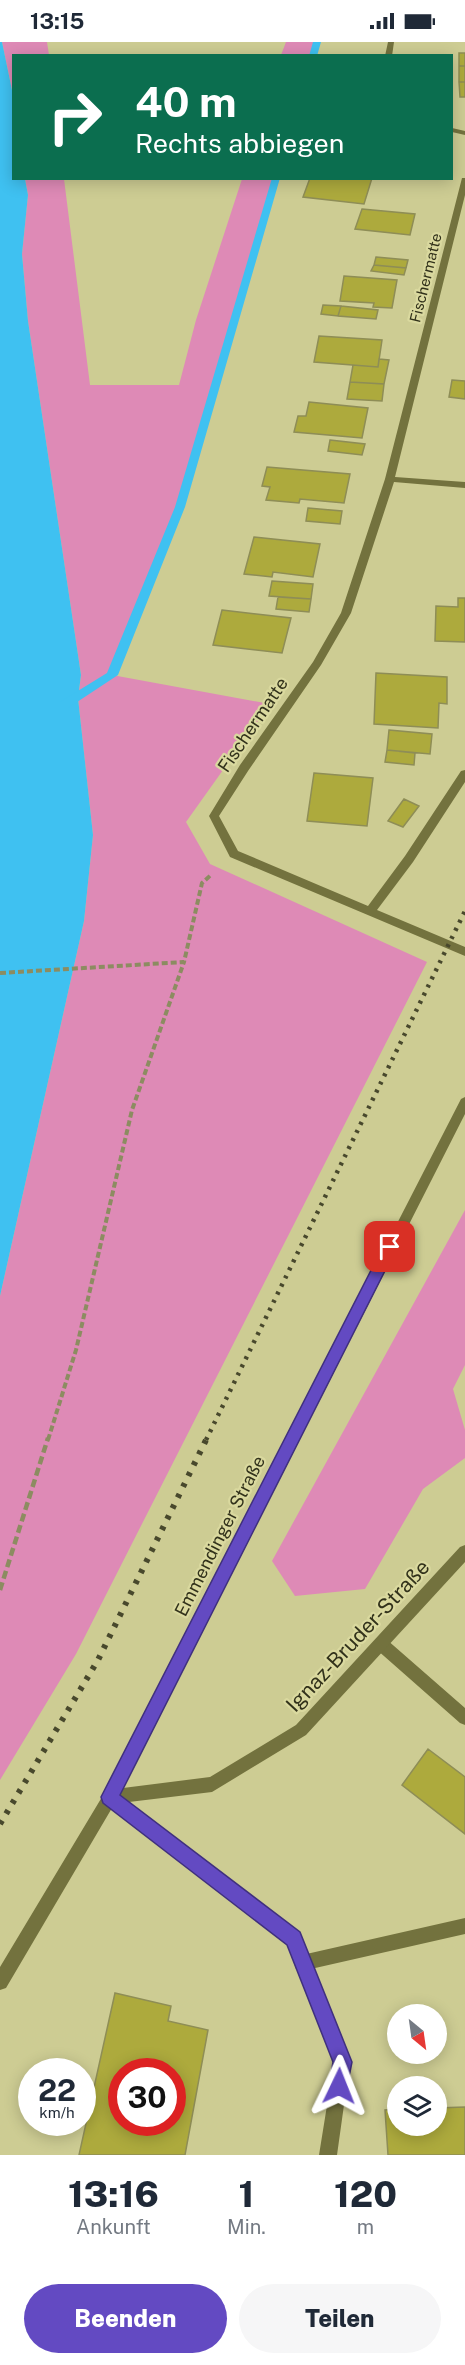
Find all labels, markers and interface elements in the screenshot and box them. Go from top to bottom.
text: 13:15 [30,8,84,34]
text: 40 m [135,77,237,126]
icon: right [36,78,114,156]
text: Rechts abbiegen [135,127,344,159]
street label: Fischermatte [406,231,445,324]
street label: Fischermatte [213,673,292,776]
pin [364,1221,415,1272]
icon: arrive [373,1230,406,1263]
street label: Emmendinger Straße [170,1452,269,1619]
street label: Ignaz-Bruder-Straße [281,1554,435,1717]
north arrow [387,2004,447,2064]
map controls [387,2004,447,2136]
position arrow [307,2054,371,2118]
speed limit sign: 30 [108,2058,186,2136]
text: 22 [38,2072,76,2108]
button: layers [387,2076,447,2136]
text: km/h [39,2104,75,2121]
text: 13:16 [68,2173,159,2215]
text: 1 [239,2173,254,2215]
text: 120 [334,2173,397,2215]
text: Ankunft [76,2215,151,2239]
text: Min. [227,2215,266,2239]
text: m [357,2215,374,2239]
button: Beenden [24,2284,227,2353]
button: Teilen [239,2284,441,2353]

